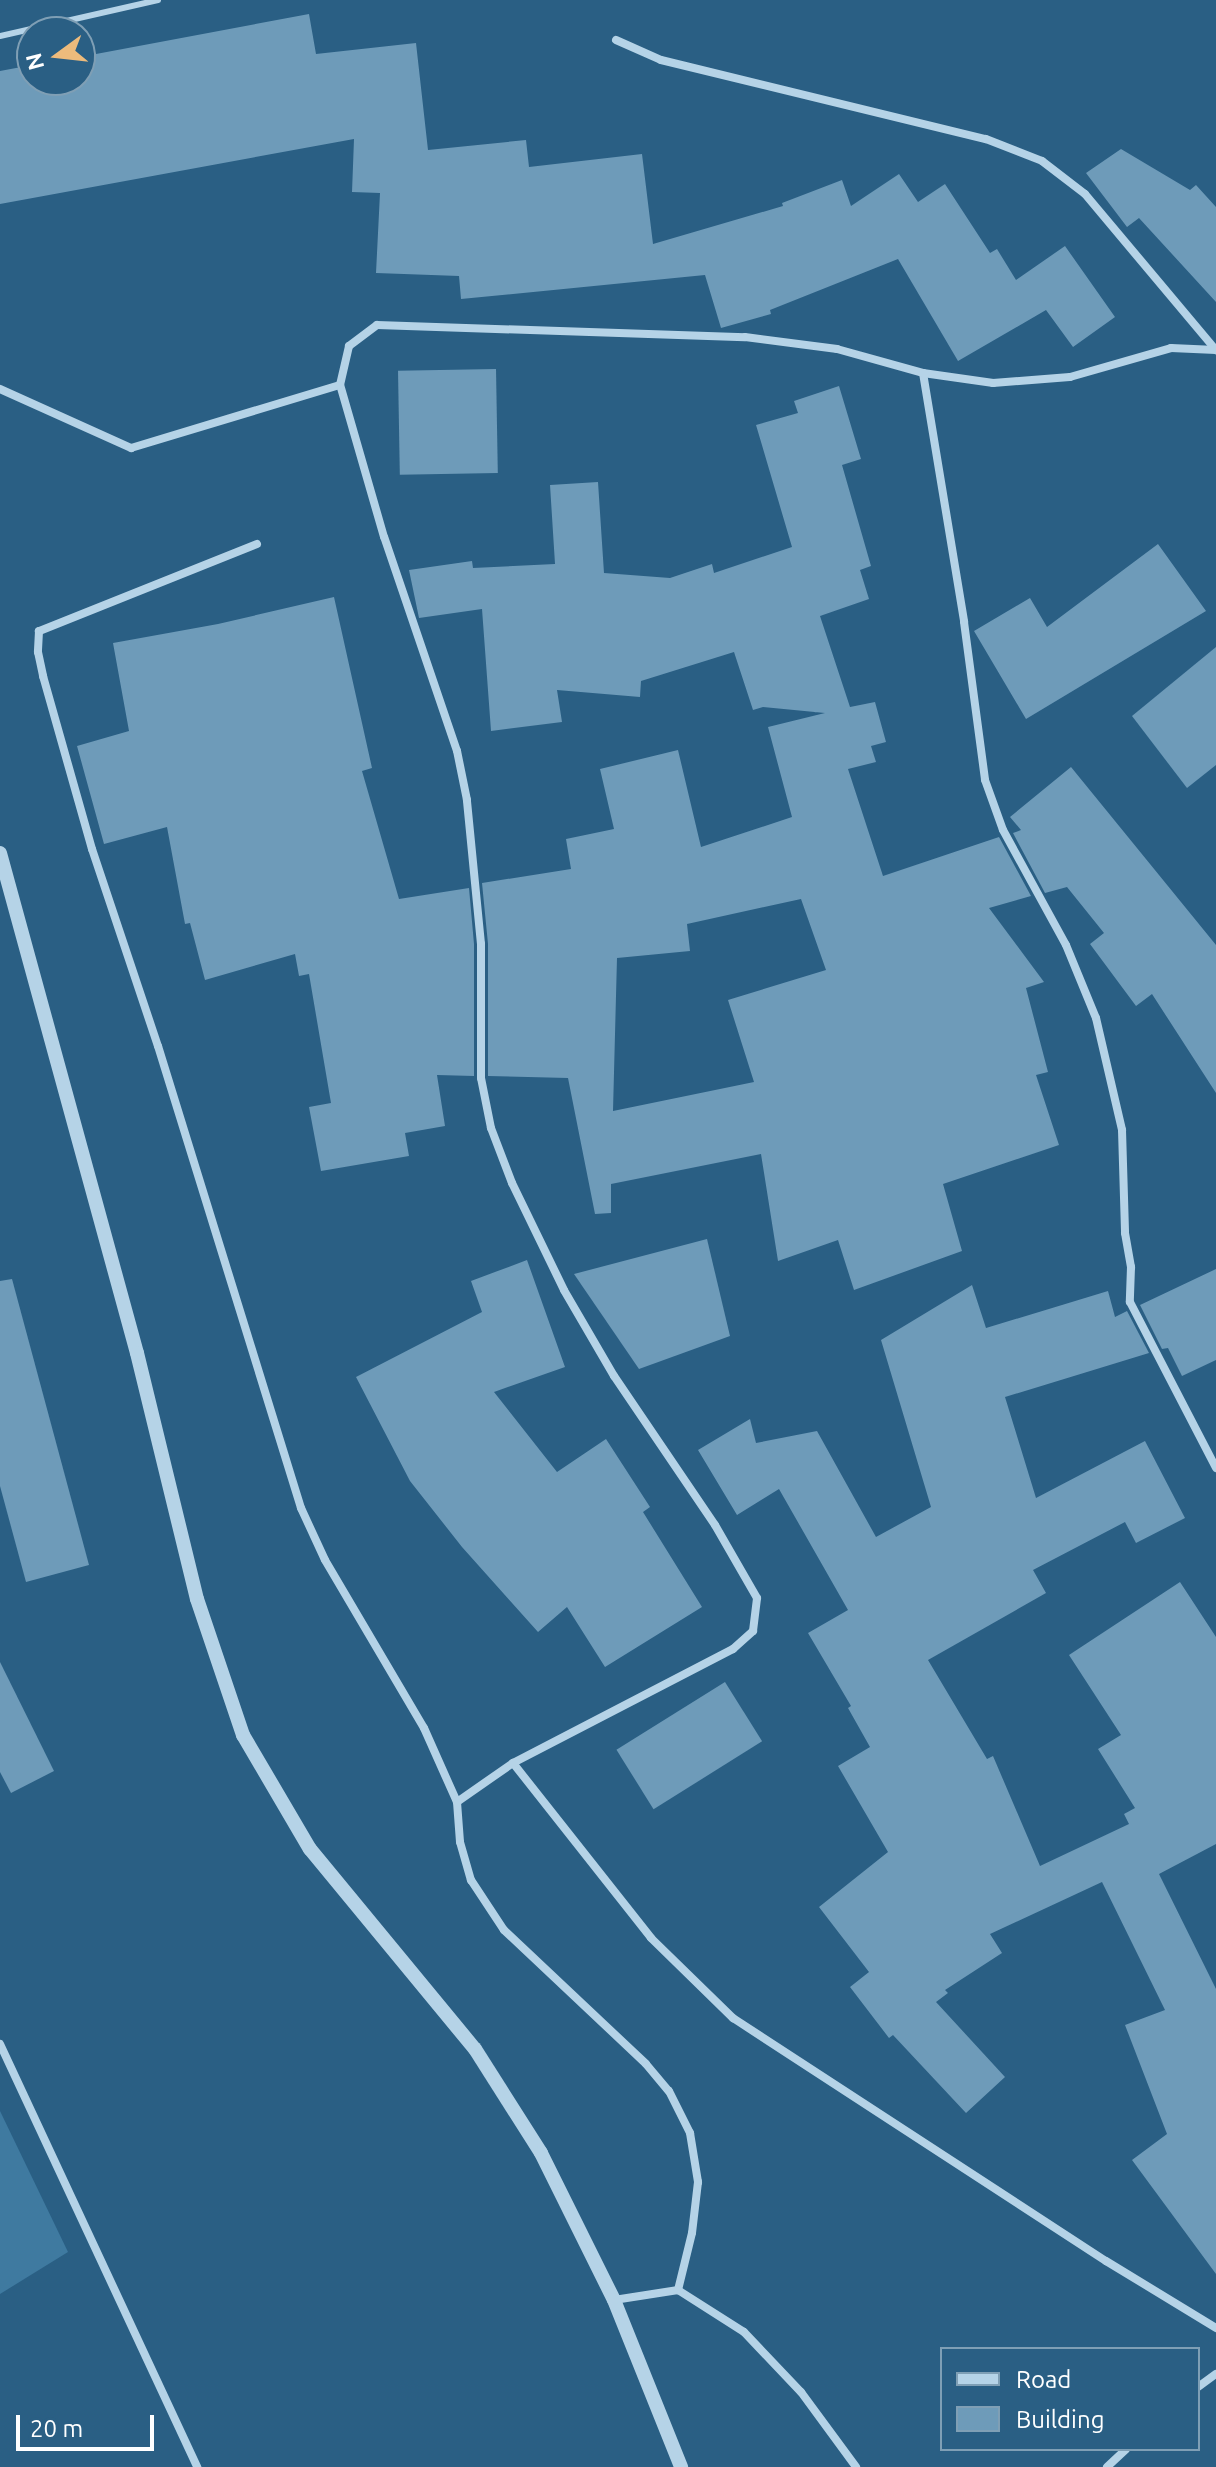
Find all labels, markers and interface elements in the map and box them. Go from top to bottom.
north arrow [16,16,96,96]
text: N [20,51,48,73]
legend [940,2347,1200,2451]
text: Road [1016,2366,1071,2393]
scale bar [20,2399,158,2449]
text: Building [1016,2406,1104,2433]
text: 20 m [30,2415,83,2442]

